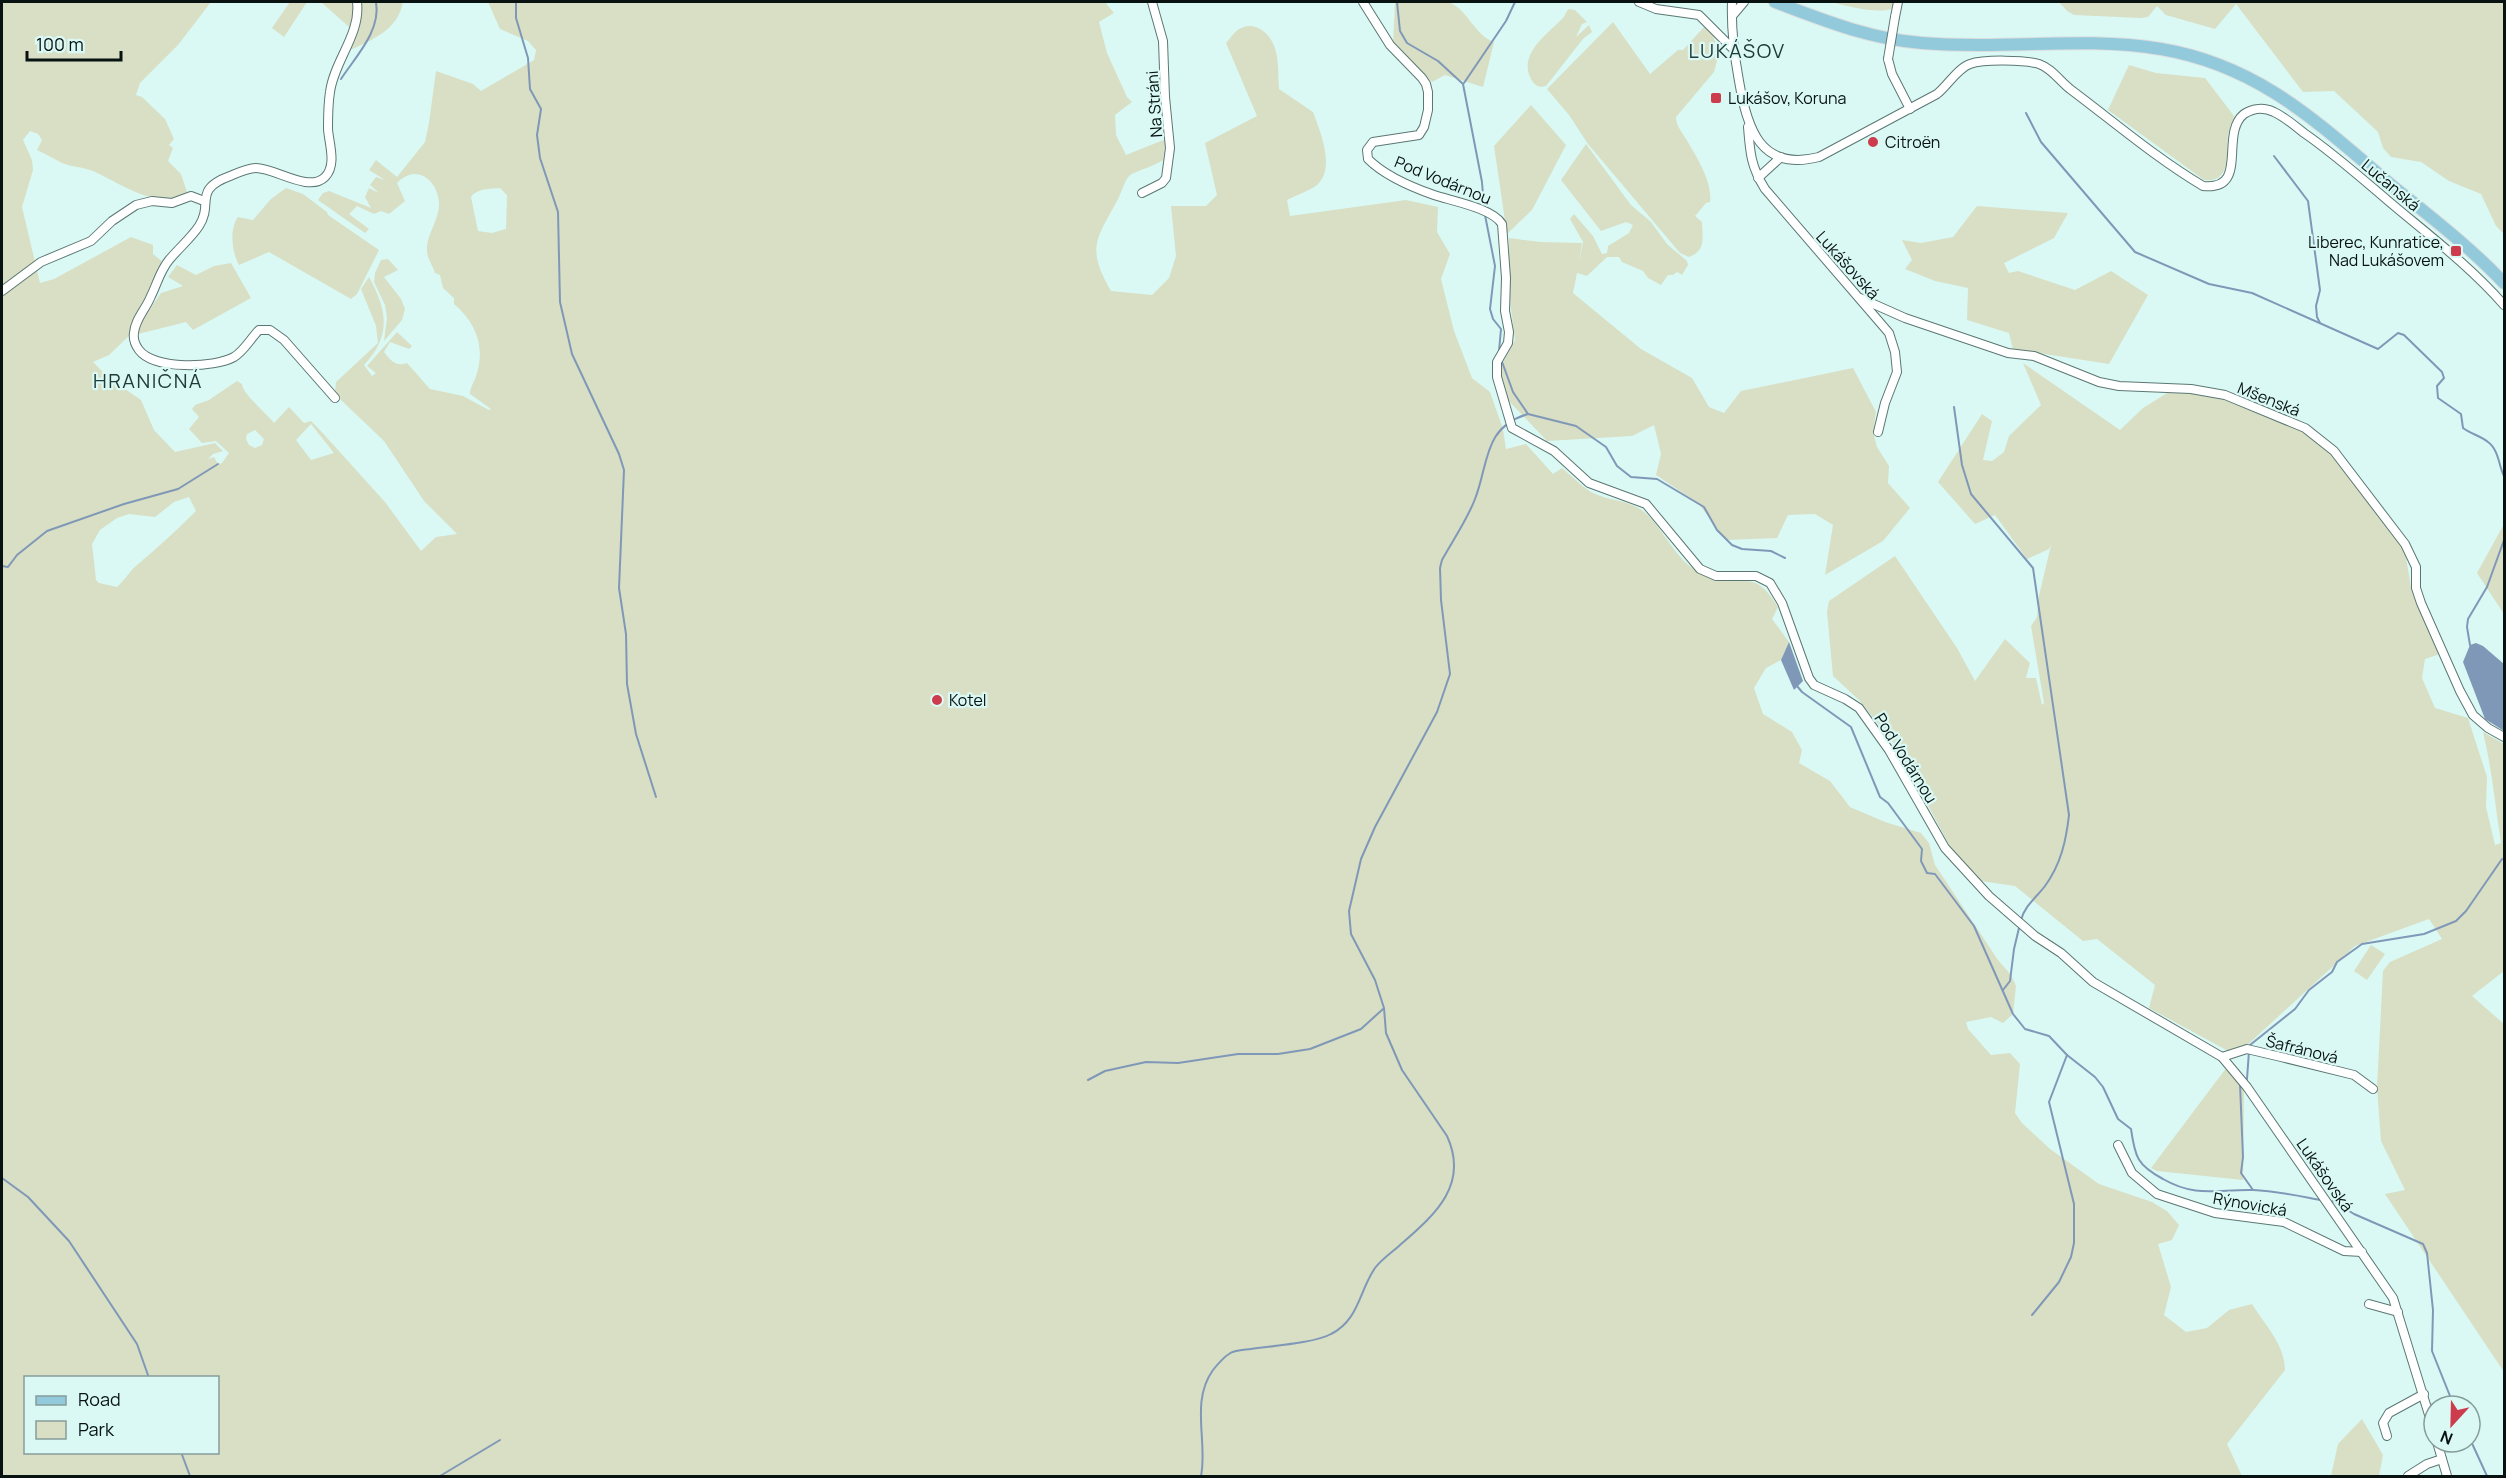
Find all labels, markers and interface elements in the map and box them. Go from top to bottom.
scale bar [27,24,122,62]
text: 100 m [36,32,84,56]
district label: LUKÁŠOV [1688,37,1786,64]
street label: Na Stráni [1141,70,1167,138]
place label: Lukášov, Koruna [1728,87,1846,109]
marker: Lukášov, Koruna [1709,91,1723,105]
place label: Citroën [1885,131,1940,153]
marker: Citroën [1866,135,1880,149]
street label: Pod Vodárnou [1391,151,1495,209]
street label: Lučanská [2357,154,2425,216]
street label: Lukášovská [1811,226,1885,304]
place label: Liberec, Kunratice, Nad Lukášovem [2308,231,2444,271]
marker: Liberec, Kunratice, Nad Lukášovem [2449,244,2463,258]
district label: HRANIČNÁ [93,367,203,394]
street label: Mšenská [2234,376,2304,422]
place label: Kotel [949,689,987,711]
marker: Kotel [930,693,944,707]
street label: Pod Vodárnou [1870,709,1942,807]
street label: Šafránová [2263,1029,2341,1069]
street label: Lukášovská [2292,1134,2358,1216]
street label: Rýnovická [2211,1187,2289,1221]
legend [24,1376,219,1454]
text: Road [78,1387,121,1411]
north arrow [2422,1394,2482,1454]
text: Park [78,1417,115,1441]
text: N [2437,1426,2456,1450]

